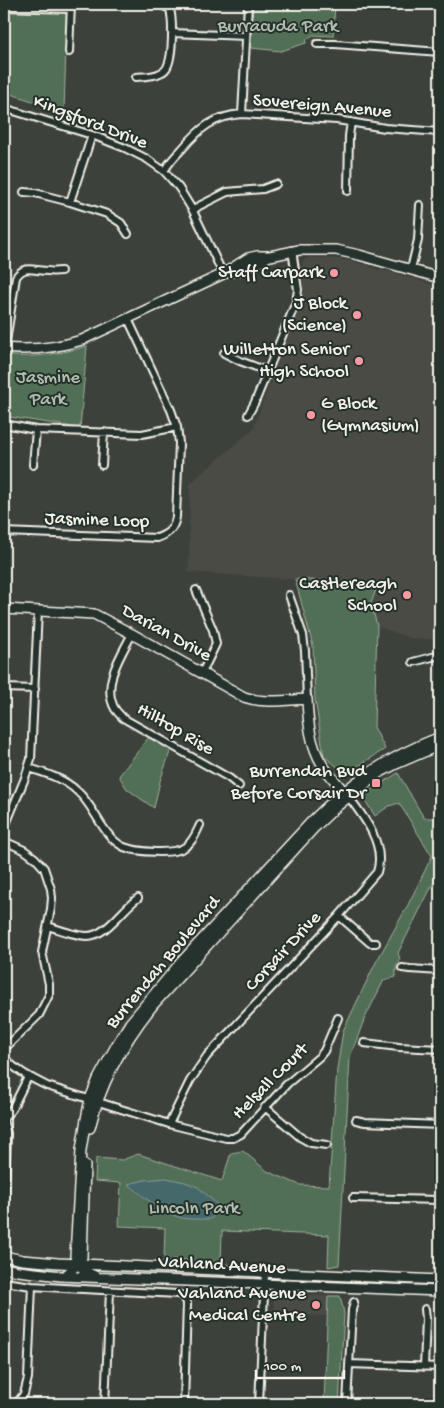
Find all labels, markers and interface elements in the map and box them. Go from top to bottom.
park label: Burracuda Park [217,16,340,39]
street label: Sovereign Avenue [252,89,392,125]
street label: Kingsford Drive [29,91,151,155]
place label: Staff Carpark [218,262,326,285]
marker: Staff Carpark [328,267,340,279]
place label: J Block (Science) [282,293,349,338]
marker: J Block (Science) [351,309,363,321]
place label: Willetton Senior High School [223,339,351,384]
marker: Willetton Senior High School [353,355,365,367]
park label: Jasmine Park [16,367,80,412]
place label: G Block (Gymnasium) [321,393,420,438]
marker: G Block (Gymnasium) [305,409,317,421]
street label: Jasmine Loop [44,508,150,534]
place label: Castlereagh School [299,573,397,618]
marker: Castlereagh School [401,589,413,601]
street label: Darian Drive [115,599,215,668]
street label: Hilltop Rise [132,699,218,761]
place label: Burrendah Bvd Before Corsair Dr [230,761,368,806]
marker: Burrendah Bvd Before Corsair Dr [370,777,382,789]
street label: Burrendah Boulevard [101,890,228,1035]
street label: Corsair Drive [241,907,327,997]
street label: Helsall Court [228,1037,316,1125]
park label: Lincoln Park [149,1198,241,1221]
street label: Vahland Avenue [157,1251,287,1281]
place label: Vahland Avenue Medical Centre [177,1283,306,1328]
marker: Vahland Avenue Medical Centre [310,1299,322,1311]
scale bar [256,1348,344,1380]
text: 100 m [263,1358,302,1376]

